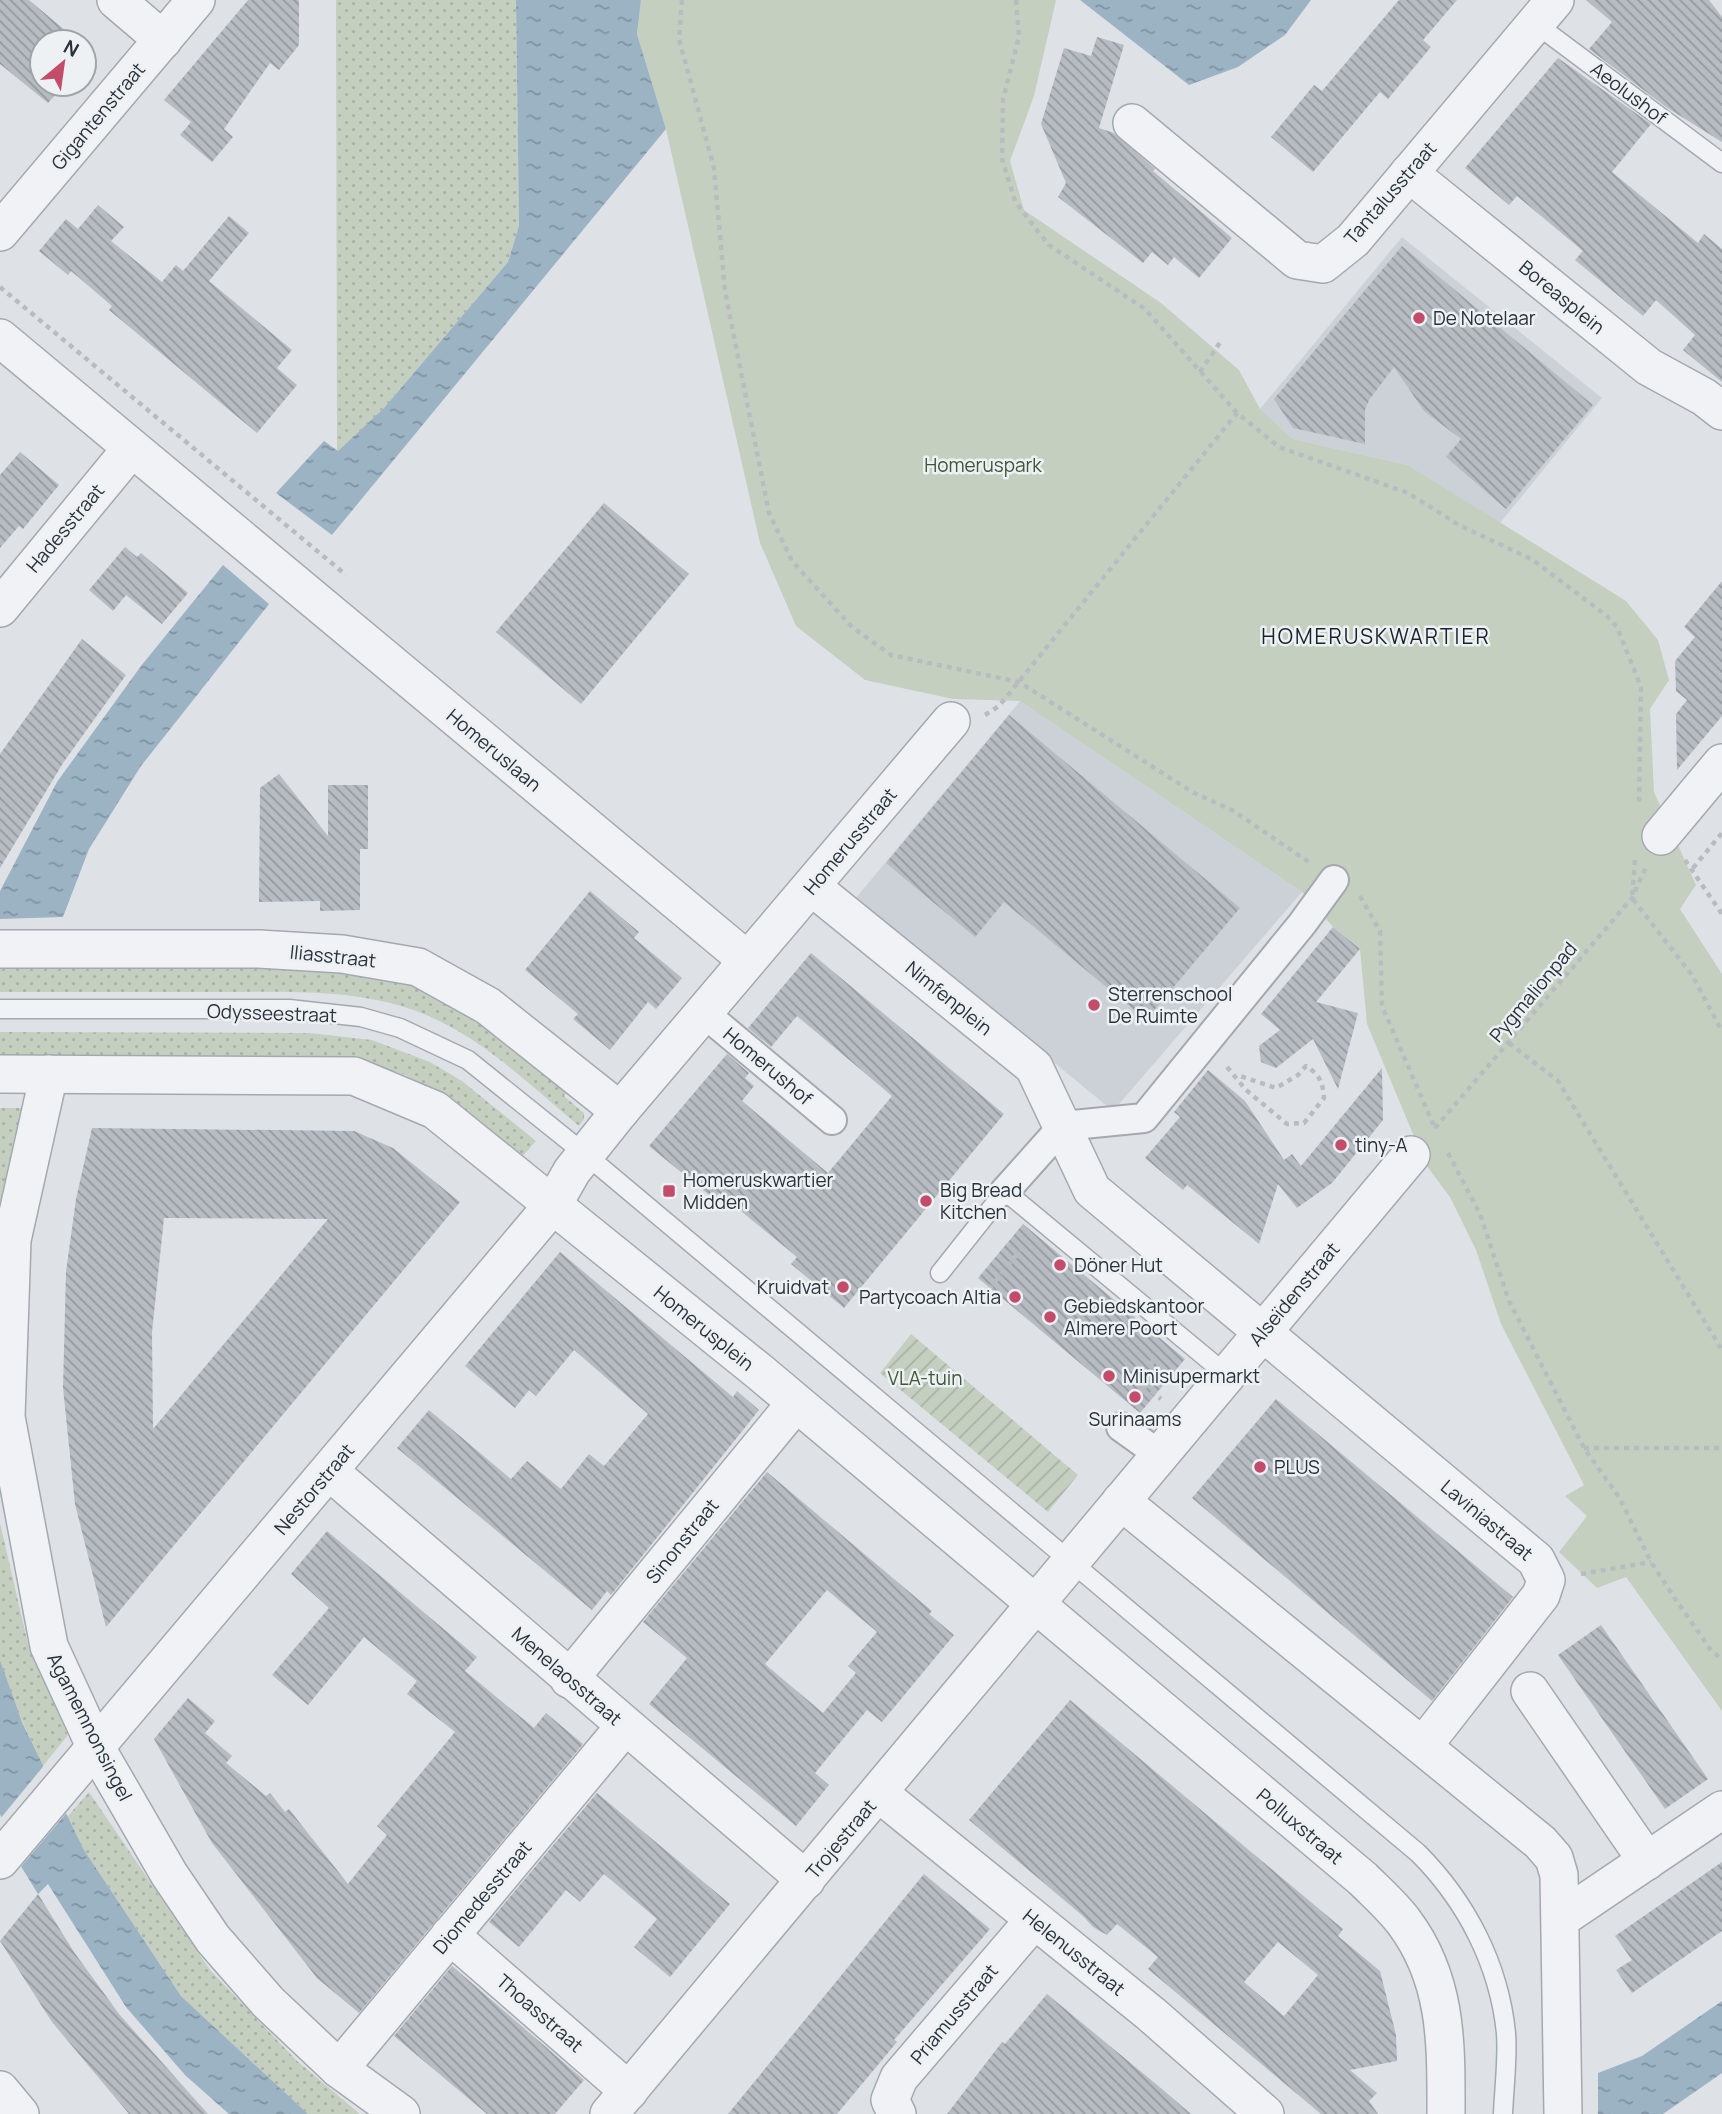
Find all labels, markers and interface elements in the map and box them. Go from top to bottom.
north arrow [28,28,98,98]
text: N [59,33,84,63]
street label: Aeolushof [1585,56,1673,130]
street label: Gigantenstraat [45,57,151,175]
street label: Tantalusstraat [1338,136,1442,250]
street label: Boreasplein [1514,254,1610,340]
place label: De Notelaar [1433,305,1536,331]
marker: De Notelaar [1411,310,1427,326]
park label: Homeruspark [924,452,1042,478]
street label: Hadesstraat [20,478,110,578]
district label: HOMERUSKWARTIER [1261,622,1491,650]
street label: Homeruslaan [441,703,547,797]
street label: Homerusstraat [798,782,902,900]
street label: Pygmalionpad [1483,936,1583,1048]
street label: Iliasstraat [289,939,377,973]
street label: Nimfenplein [900,955,998,1041]
place label: Sterrenschool De Ruimte [1108,981,1232,1029]
marker: Sterrenschool De Ruimte [1086,997,1102,1013]
street label: Odysseestraat [207,998,337,1028]
street label: Homerushof [718,1021,818,1111]
place label: tiny-A [1355,1132,1408,1158]
marker: tiny-A [1333,1137,1349,1153]
place label: Homeruskwartier Midden [683,1167,834,1215]
place label: Big Bread Kitchen [940,1177,1022,1225]
marker: Homeruskwartier Midden [661,1183,677,1199]
marker: Big Bread Kitchen [918,1193,934,1209]
street label: Alseïdenstraat [1243,1237,1345,1351]
place label: Döner Hut [1074,1252,1163,1278]
marker: Döner Hut [1052,1257,1068,1273]
place label: Kruidvat [757,1274,829,1300]
street label: Homerusplein [648,1279,760,1377]
marker: Kruidvat [835,1279,851,1295]
place label: Partycoach Altia [859,1284,1001,1310]
marker: Partycoach Altia [1007,1289,1023,1305]
place label: Gebiedskantoor Almere Poort [1064,1293,1204,1341]
marker: Gebiedskantoor Almere Poort [1042,1309,1058,1325]
place label: Minisupermarkt [1123,1363,1260,1389]
park label: VLA-tuin [887,1365,963,1391]
marker: Minisupermarkt [1101,1368,1117,1384]
marker: Surinaams [1127,1389,1143,1405]
place label: Surinaams [1089,1406,1181,1432]
street label: Nestorstraat [268,1438,360,1540]
place label: PLUS [1274,1454,1320,1480]
marker: PLUS [1252,1459,1268,1475]
street label: Laviniastraat [1435,1474,1539,1566]
street label: Sinonstraat [640,1493,724,1589]
street label: Menelaosstraat [506,1621,628,1731]
street label: Agamemnonsingel [41,1648,139,1806]
street label: Polluxstraat [1251,1782,1349,1870]
street label: Trojestraat [800,1794,882,1884]
street label: Diomedesstraat [427,1835,537,1959]
street label: Helenusstraat [1017,1903,1131,2001]
street label: Priamusstraat [904,1958,1004,2070]
street label: Thoasstraat [491,1968,589,2058]

